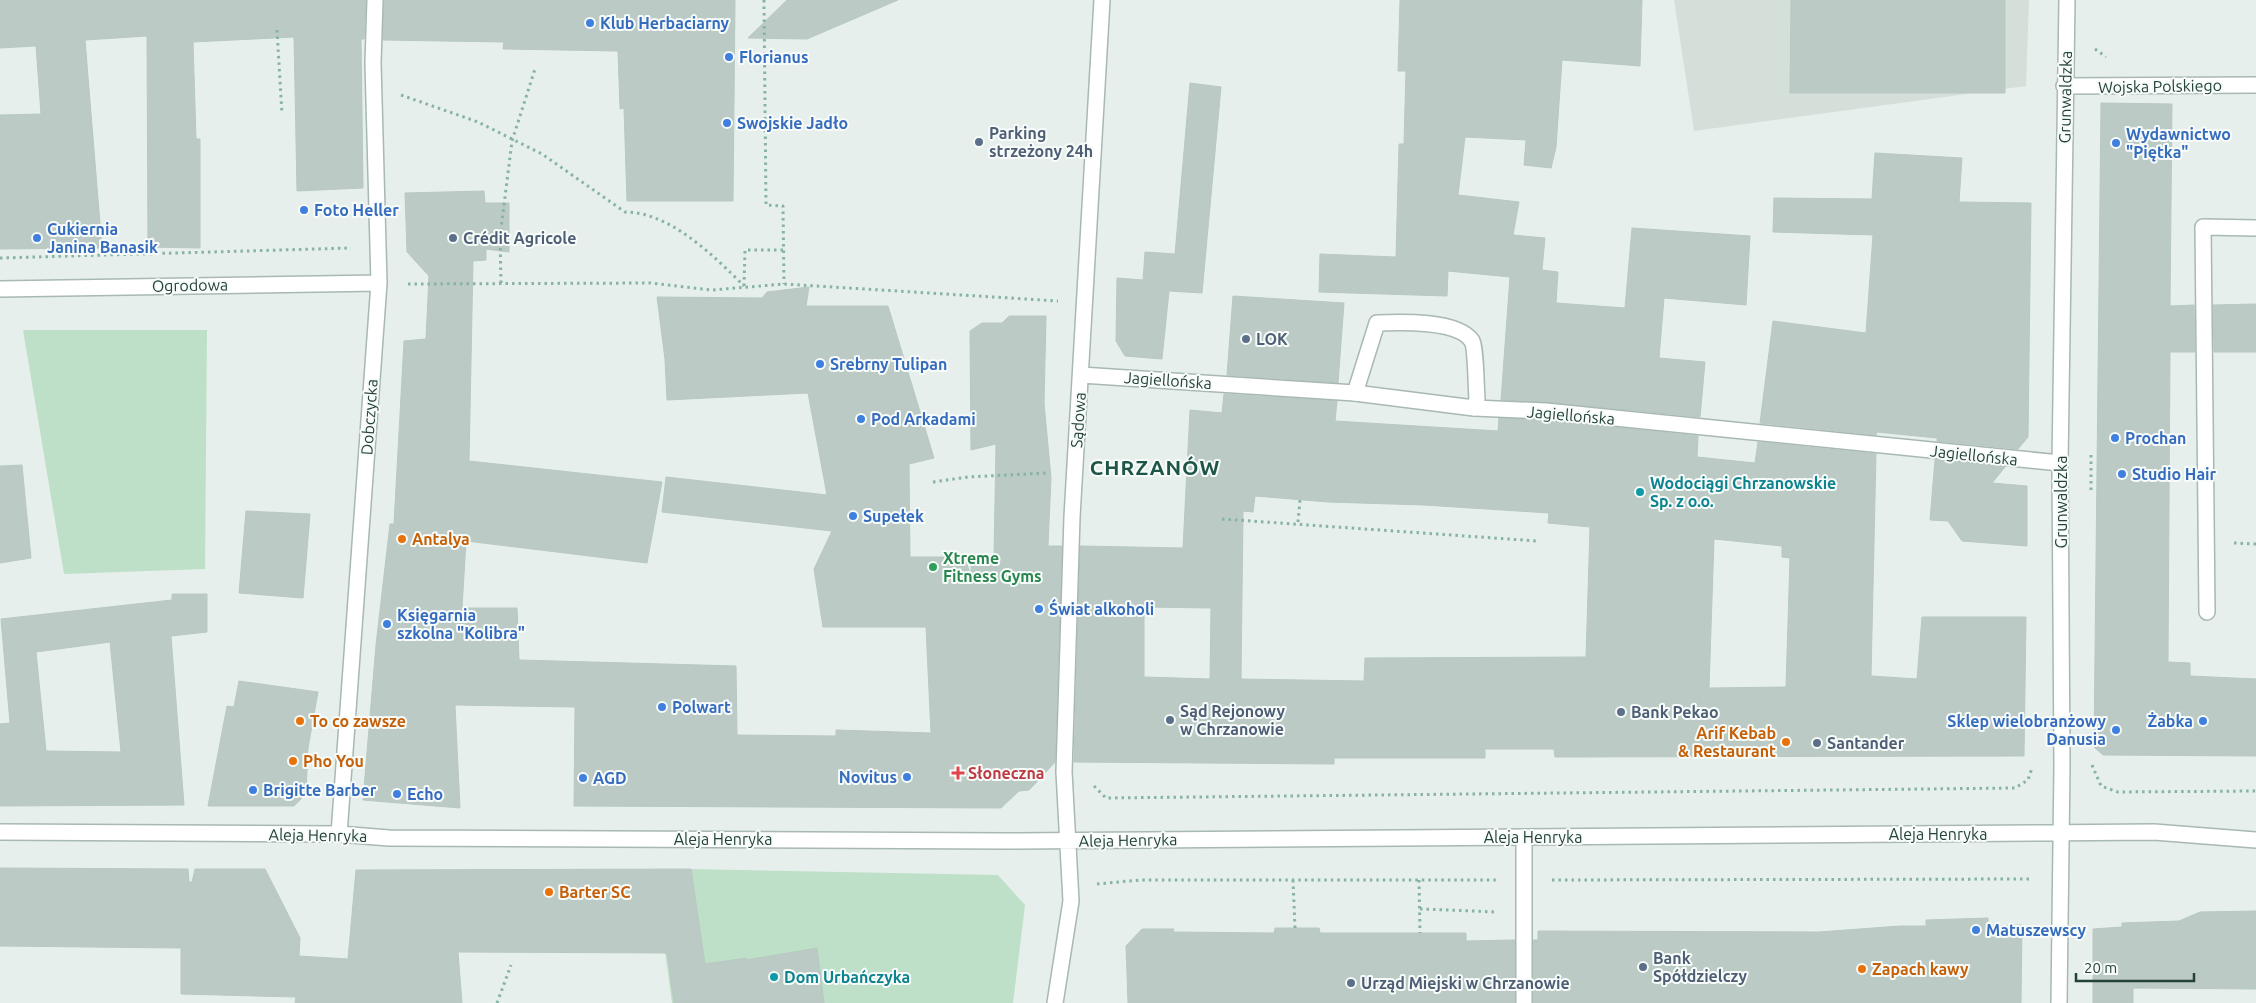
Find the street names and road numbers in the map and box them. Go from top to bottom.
street label: Grunwaldzka [2055,50,2075,144]
street label: Wojska Polskiego [2098,76,2222,96]
street label: Ogrodowa [152,275,228,295]
street label: Jagiellońska [1123,368,1213,392]
street label: Dobczycka [357,378,381,456]
street label: Sądowa [1067,391,1089,449]
street label: Jagiellońska [1526,402,1616,428]
street label: Jagiellońska [1929,441,2019,469]
street label: Grunwaldzka [2052,456,2070,548]
street label: Aleja Henryka [268,825,368,845]
street label: Aleja Henryka [1889,825,1987,843]
street label: Aleja Henryka [1484,828,1582,846]
street label: Aleja Henryka [674,830,772,848]
street label: Aleja Henryka [1078,830,1178,850]

